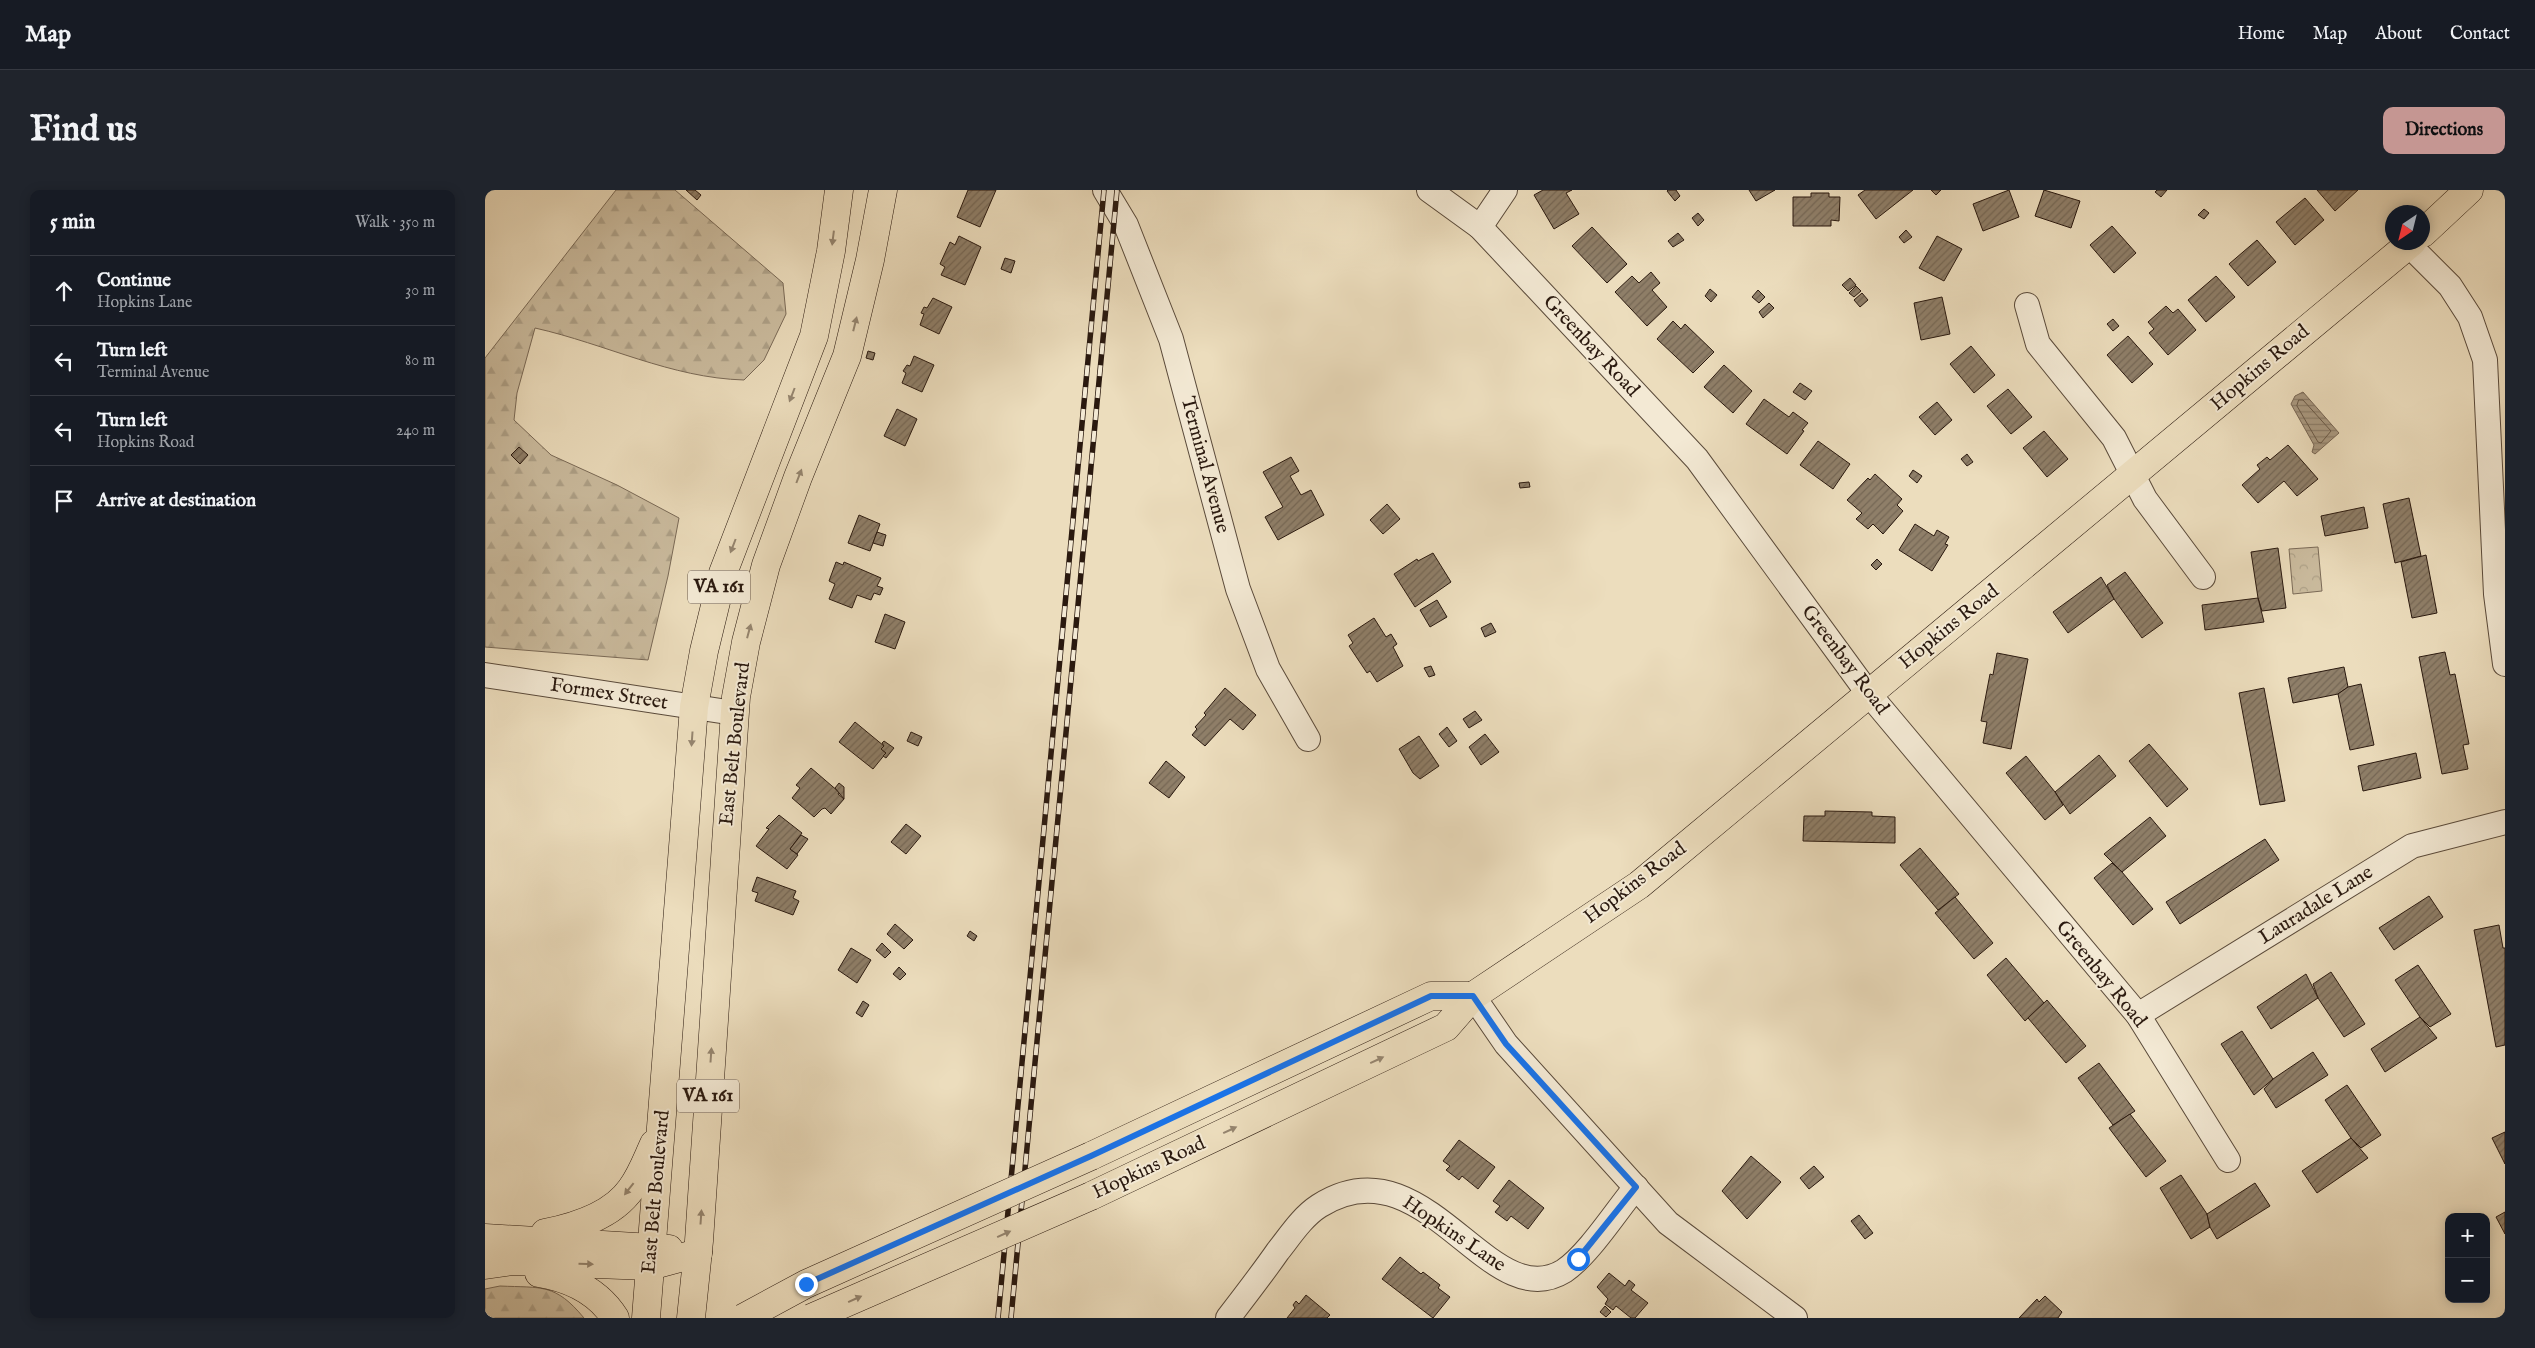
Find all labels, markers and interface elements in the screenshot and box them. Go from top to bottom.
text: Map [25,19,71,50]
text: Home [2238,23,2285,46]
text: Map [2313,23,2347,46]
text: About [2375,23,2422,46]
text: Contact [2450,23,2510,46]
button: Directions [2383,107,2505,154]
text: Find us [30,108,137,153]
north arrow [2385,205,2430,250]
text: 5 min [50,209,95,236]
text: Walk · 350 m [355,213,435,233]
one-way arrow [829,231,837,247]
text: Continue [97,269,171,293]
icon: ahead [50,277,78,305]
text: 30 m [405,281,435,301]
street label: Greenbay Road [1537,290,1645,403]
text: Hopkins Lane [97,293,192,313]
one-way arrow [851,316,859,332]
street label: Hopkins Road [2205,319,2315,417]
text: Turn left [97,339,168,363]
icon: left [50,347,78,375]
text: 80 m [405,351,435,371]
text: Terminal Avenue [97,363,209,383]
one-way arrow [787,388,795,402]
street label: Terminal Avenue [1175,394,1235,536]
text: Turn left [97,409,168,433]
icon: left [50,417,78,445]
text: 240 m [396,421,435,441]
text: Hopkins Road [97,433,194,453]
one-way arrow [795,468,803,483]
icon: arrive [50,487,78,515]
text: Arrive at destination [97,489,256,513]
one-way arrow [729,539,736,554]
road number: VA 161 [688,571,750,604]
street label: Hopkins Road [1894,579,2004,675]
street label: Greenbay Road [1796,600,1895,720]
one-way arrow [745,623,753,638]
street label: East Belt Boulevard [714,661,756,827]
street label: Formex Street [548,672,670,716]
one-way arrow [687,731,695,747]
street label: Hopkins Road [1579,836,1691,930]
street label: Lauradale Lane [2254,860,2378,950]
street label: Greenbay Road [2050,915,2152,1033]
one-way arrow [708,1047,716,1063]
one-way arrow [1369,1056,1384,1065]
road number: VA 161 [677,1079,739,1112]
street label: East Belt Boulevard [636,1109,676,1275]
one-way arrow [1223,1126,1237,1134]
street label: Hopkins Road [1089,1131,1210,1205]
one-way arrow [624,1183,635,1196]
street label: Hopkins Lane [1398,1190,1510,1278]
one-way arrow [697,1209,705,1225]
map controls [2445,1213,2490,1303]
button: + [2445,1213,2490,1258]
one-way arrow [997,1229,1011,1237]
route start [1567,1248,1590,1271]
button: − [2445,1258,2490,1303]
one-way arrow [578,1260,594,1268]
route end [795,1273,818,1296]
one-way arrow [848,1294,862,1302]

